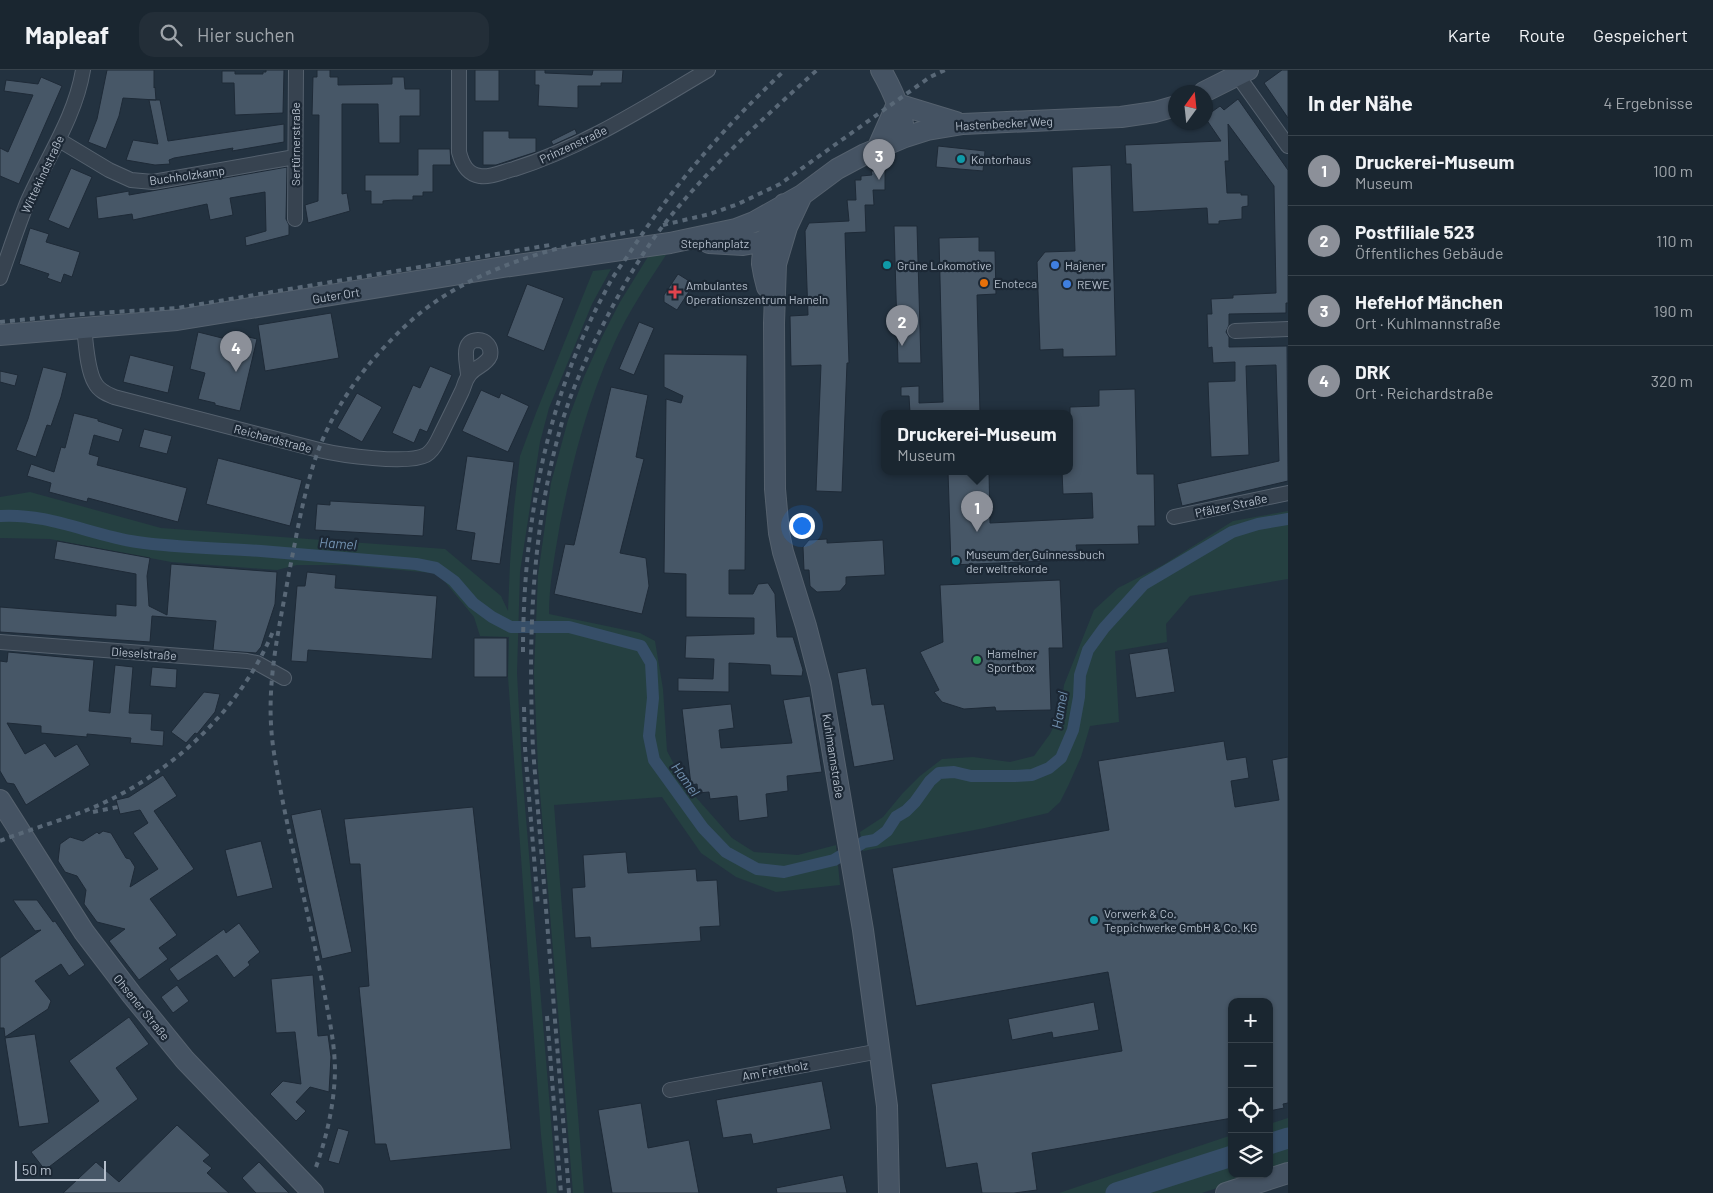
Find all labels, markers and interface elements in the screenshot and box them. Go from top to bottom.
search box [139,12,489,57]
text: Mapleaf [25,20,109,49]
icon: search [157,21,185,49]
text: Hier suchen [197,23,295,46]
text: Karte [1448,24,1491,46]
text: Route [1519,24,1565,46]
text: Gespeichert [1593,24,1688,46]
north arrow [1168,85,1213,130]
text: In der Nähe [1308,90,1413,115]
text: 4 Ergebnisse [1603,93,1693,112]
street label: Sertürnerstraße [288,102,302,186]
street label: Hastenbecker Weg [955,113,1053,133]
street label: Prinzenstraße [537,122,609,166]
street label: Wittekindstraße [18,133,66,215]
pin: 3 [863,139,895,180]
text: Druckerei-Museum [1355,150,1514,173]
place label: Kontorhaus [971,152,1031,166]
marker: Kontorhaus [955,153,967,165]
text: 1 [1321,161,1327,180]
text: 100 m [1653,161,1693,180]
street label: Buchholzkamp [148,163,226,187]
text: Museum [1355,173,1413,192]
text: Postfiliale 523 [1355,220,1475,243]
text: 2 [1320,231,1328,250]
text: 110 m [1656,231,1693,250]
street label: Stephanplatz [681,236,749,250]
text: Öffentliches Gebäude [1355,243,1504,262]
place label: Grüne Lokomotive [897,258,992,272]
place label: Hajener [1065,258,1106,272]
marker: Grüne Lokomotive [881,259,893,271]
marker: Hajener [1049,259,1061,271]
place label: Enoteca [994,276,1037,290]
marker: Enoteca [978,277,990,289]
place label: REWE [1077,277,1109,291]
place label: Ambulantes Operationszentrum Hameln [686,278,828,306]
marker: REWE [1061,278,1073,290]
street label: Guter Ort [311,284,361,306]
marker: Ambulantes Operationszentrum Hameln [668,285,682,299]
text: HefeHof Mänchen [1355,290,1503,313]
text: 3 [1320,301,1328,320]
text: 190 m [1654,301,1693,320]
pin: 2 [886,305,918,346]
text: Ort · Kuhlmannstraße [1355,313,1501,332]
pin: 4 [220,331,252,372]
text: DRK [1355,360,1390,383]
text: 4 [1319,371,1329,390]
text: 320 m [1651,371,1693,390]
text: Ort · Reichardstraße [1355,383,1493,402]
popup [881,410,1073,475]
street label: Reichardstraße [232,421,314,455]
text: Druckerei-Museum [897,422,1057,445]
text: Museum [897,445,955,464]
pin: 1 [961,491,993,532]
street label: Pfälzer Straße [1194,491,1268,519]
your location [789,513,815,539]
water label: Hamel [319,533,357,553]
place label: Museum der Guinnessbuch der weltrekorde [966,547,1105,575]
marker: Museum der Guinnessbuch der weltrekorde [950,555,962,567]
street label: Dieselstraße [111,644,177,662]
place label: Hamelner Sportbox [987,646,1038,674]
marker: Hamelner Sportbox [971,654,983,666]
water label: Hamel [1047,690,1071,730]
street label: Kuhlmannstraße [820,713,848,799]
water label: Hamel [668,759,704,799]
place label: Vorwerk & Co. Teppichwerke GmbH & Co. KG [1104,906,1257,934]
marker: Vorwerk & Co. Teppichwerke GmbH & Co. KG [1088,914,1100,926]
street label: Ohsener Straße [111,971,173,1043]
map controls [1228,998,1273,1178]
button: + [1228,998,1273,1043]
button: − [1228,1043,1273,1088]
street label: Am Frettholz [741,1057,809,1083]
button: locate [1228,1088,1273,1133]
button: layers [1228,1133,1273,1178]
scale bar [15,1158,106,1181]
text: 50 m [22,1161,51,1178]

